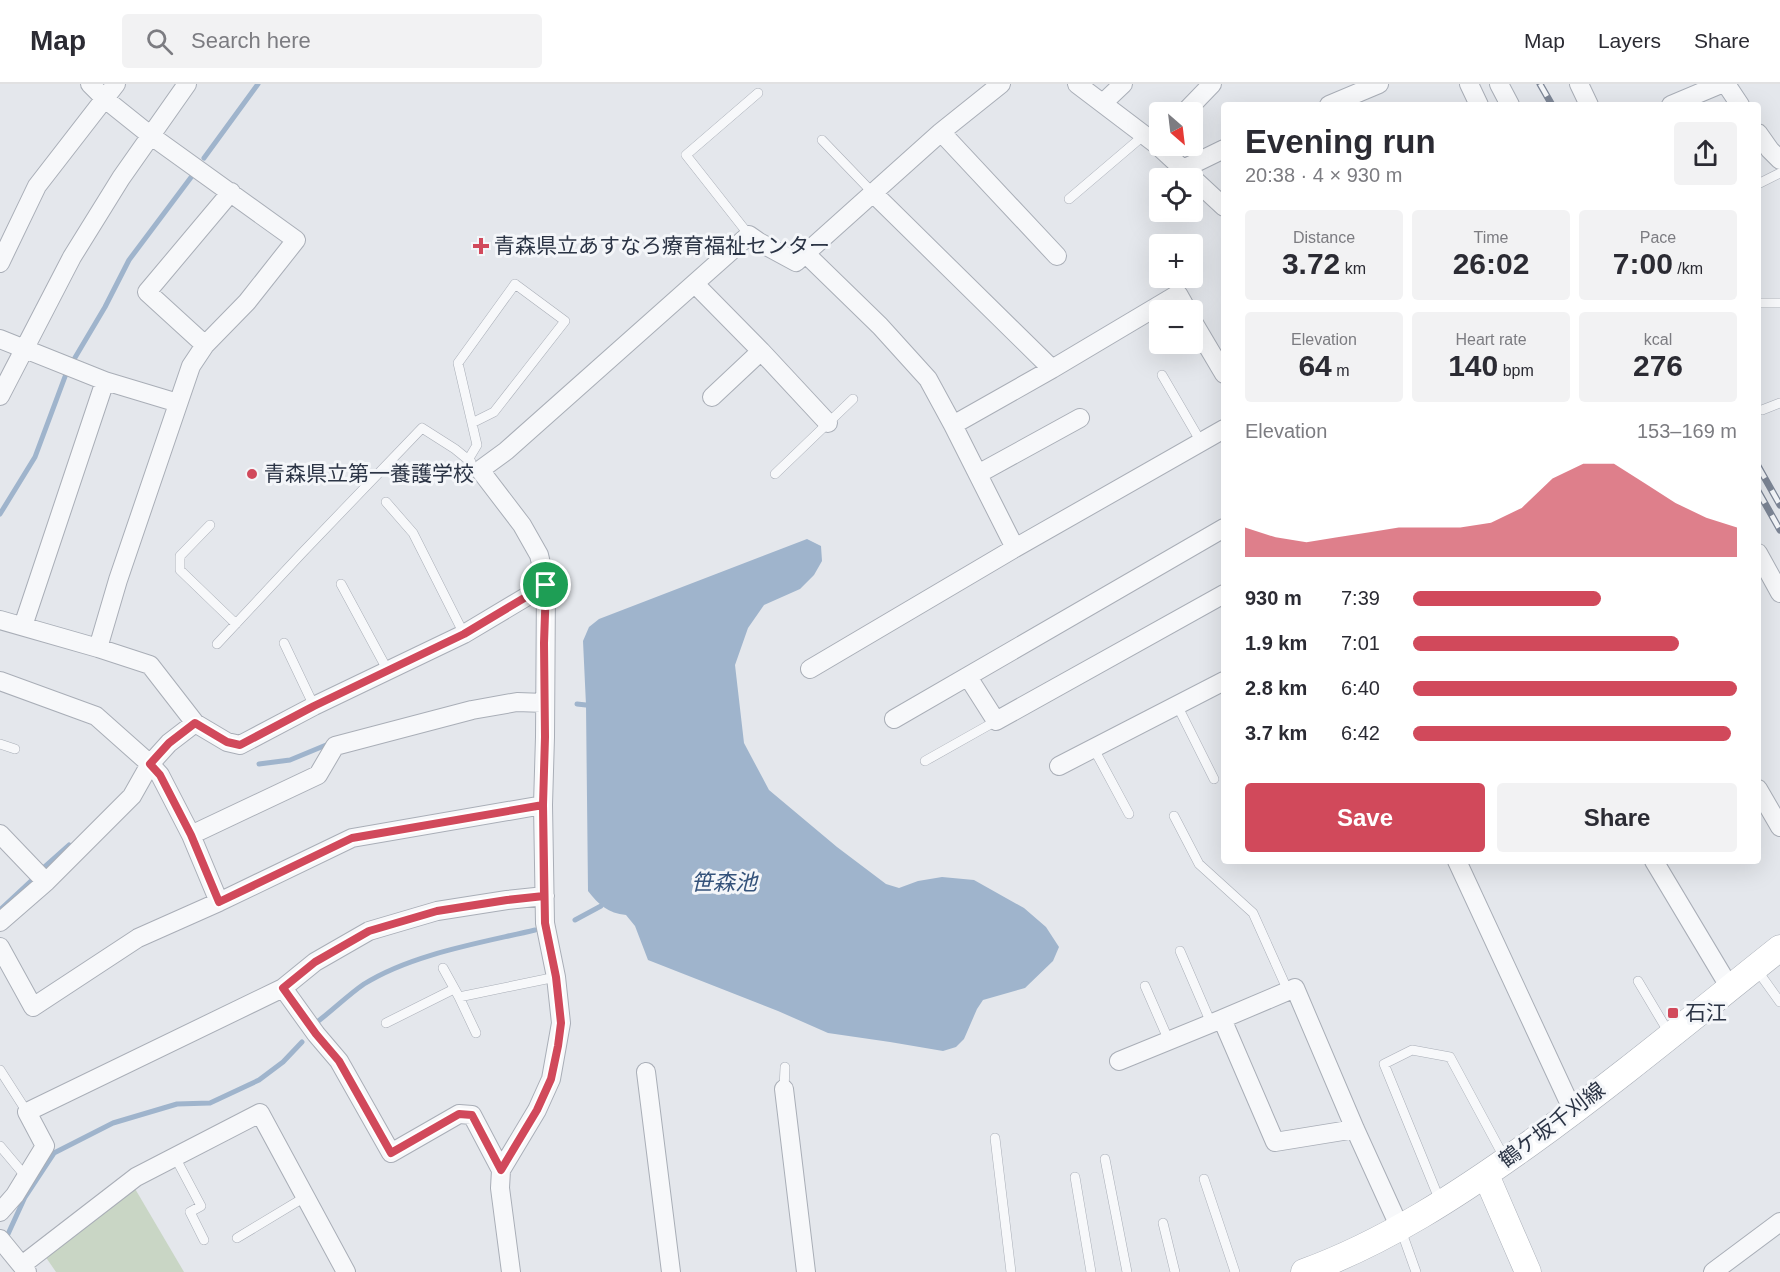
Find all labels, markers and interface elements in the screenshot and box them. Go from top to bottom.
search box [122,14,542,68]
text: Map [30,25,86,56]
icon: search [143,25,176,58]
text: Search here [191,28,311,53]
text: Map [1524,29,1565,52]
text: Layers [1598,29,1661,52]
text: Share [1694,29,1750,52]
north arrow [1149,102,1203,156]
map controls [1149,102,1203,354]
button: share [1674,122,1737,185]
text: Evening run [1245,123,1436,160]
text: 20:38 · 4 × 930 m [1245,164,1402,186]
button: locate [1149,168,1203,222]
text: Distance [1293,229,1355,246]
text: Time [1474,229,1508,246]
text: Pace [1640,229,1676,246]
place label: 青森県立あすなろ療育福祉センター [494,234,830,257]
button: + [1149,234,1203,288]
marker: 青森県立あすなろ療育福祉センター [472,237,490,255]
text: 3.72 [1282,247,1340,280]
text: 26:02 [1453,247,1529,280]
text: 7:00 [1613,247,1673,280]
text: km [1340,260,1366,277]
text: /km [1673,260,1703,277]
button: − [1149,300,1203,354]
text: Elevation [1291,331,1357,348]
text: Heart rate [1455,331,1527,348]
text: kcal [1644,331,1672,348]
text: 64 [1298,349,1332,382]
text: 140 [1448,349,1498,382]
text: 276 [1633,349,1683,382]
text: m [1332,362,1350,379]
text: bpm [1498,362,1534,379]
text: Elevation [1245,420,1327,442]
text: 153–169 m [1637,420,1737,442]
place label: 青森県立第一養護学校 [264,462,474,485]
marker: 青森県立第一養護学校 [245,467,259,481]
pin [520,559,571,610]
icon: arrive [529,568,562,601]
text: 930 m [1245,587,1302,609]
text: 7:39 [1341,587,1380,609]
text: 1.9 km [1245,632,1307,654]
text: 7:01 [1341,632,1380,654]
text: 2.8 km [1245,677,1307,699]
text: 6:40 [1341,677,1380,699]
text: 3.7 km [1245,722,1307,744]
text: 6:42 [1341,722,1380,744]
button: Save [1245,783,1485,852]
button: Share [1497,783,1737,852]
water label: 笹森池 [691,870,759,895]
place label: 石江 [1685,1001,1727,1024]
marker: 石江 [1666,1006,1680,1020]
street label: 鶴ケ坂千刈線 [1494,1078,1609,1172]

